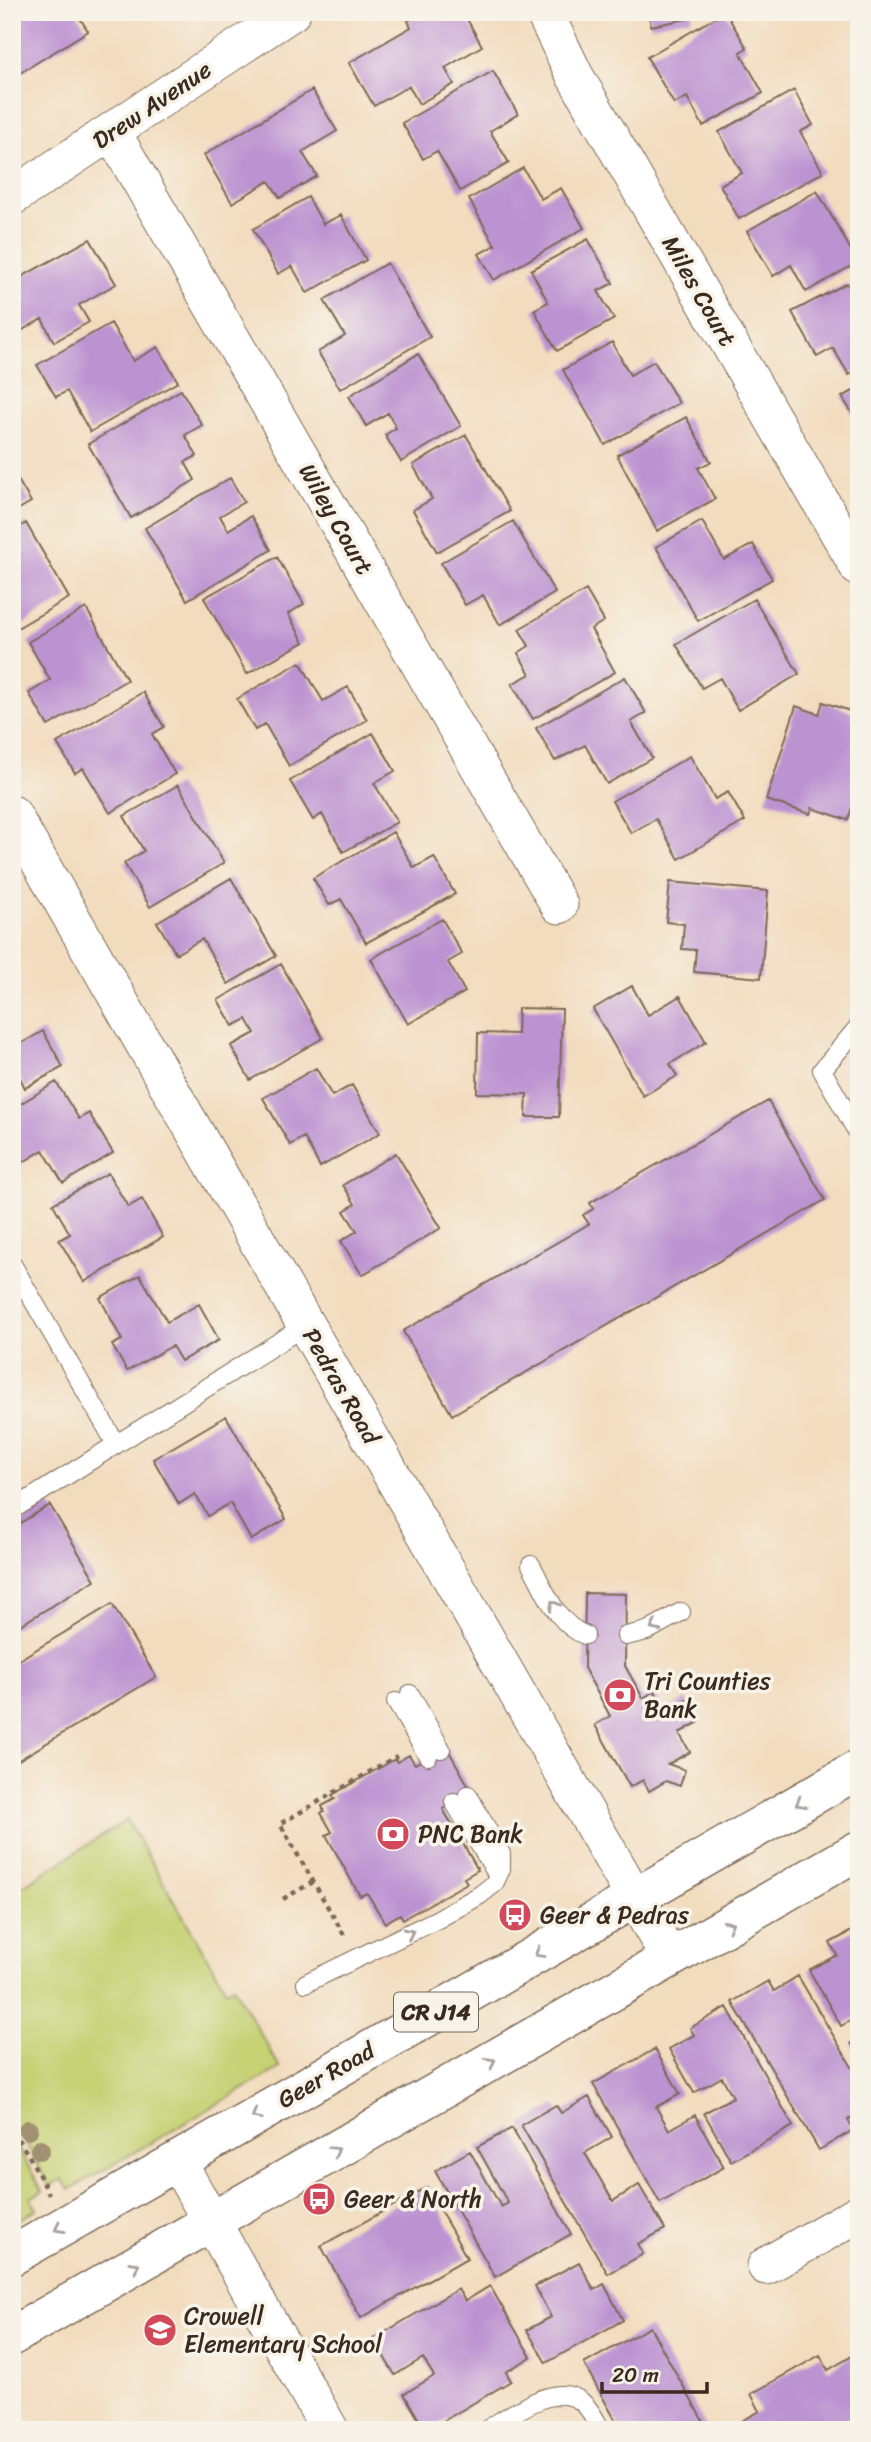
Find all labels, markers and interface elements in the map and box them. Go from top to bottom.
street label: Drew Avenue [84,49,220,161]
street label: Miles Court [650,227,748,355]
street label: Wiley Court [287,455,385,583]
street label: Pedras Road [291,1320,393,1454]
one-way arrow [549,1599,562,1612]
one-way arrow [650,1618,662,1632]
place label: Tri Counties Bank [644,1660,771,1730]
bank icon: Tri Counties Bank [601,1676,639,1714]
one-way arrow [794,1795,807,1808]
place label: PNC Bank [418,1813,523,1855]
bank icon: PNC Bank [374,1815,412,1853]
place label: Geer & Pedras [540,1894,690,1936]
bus stop icon: Geer & Pedras [496,1896,534,1934]
one-way arrow [722,1920,734,1933]
one-way arrow [402,1927,414,1941]
one-way arrow [533,1945,546,1958]
road number: CR J14 [394,1993,478,2032]
street label: Geer Road [269,2029,384,2120]
one-way arrow [483,2057,496,2070]
one-way arrow [251,2107,264,2120]
one-way arrow [328,2146,341,2159]
place label: Geer & North [344,2178,482,2220]
bus stop icon: Geer & North [300,2180,338,2218]
one-way arrow [54,2220,67,2233]
one-way arrow [128,2261,141,2274]
place label: Crowell Elementary School [184,2295,383,2365]
school or university icon: Crowell Elementary School [141,2311,179,2349]
scale bar [602,2351,706,2395]
text: 20 m [612,2356,659,2394]

